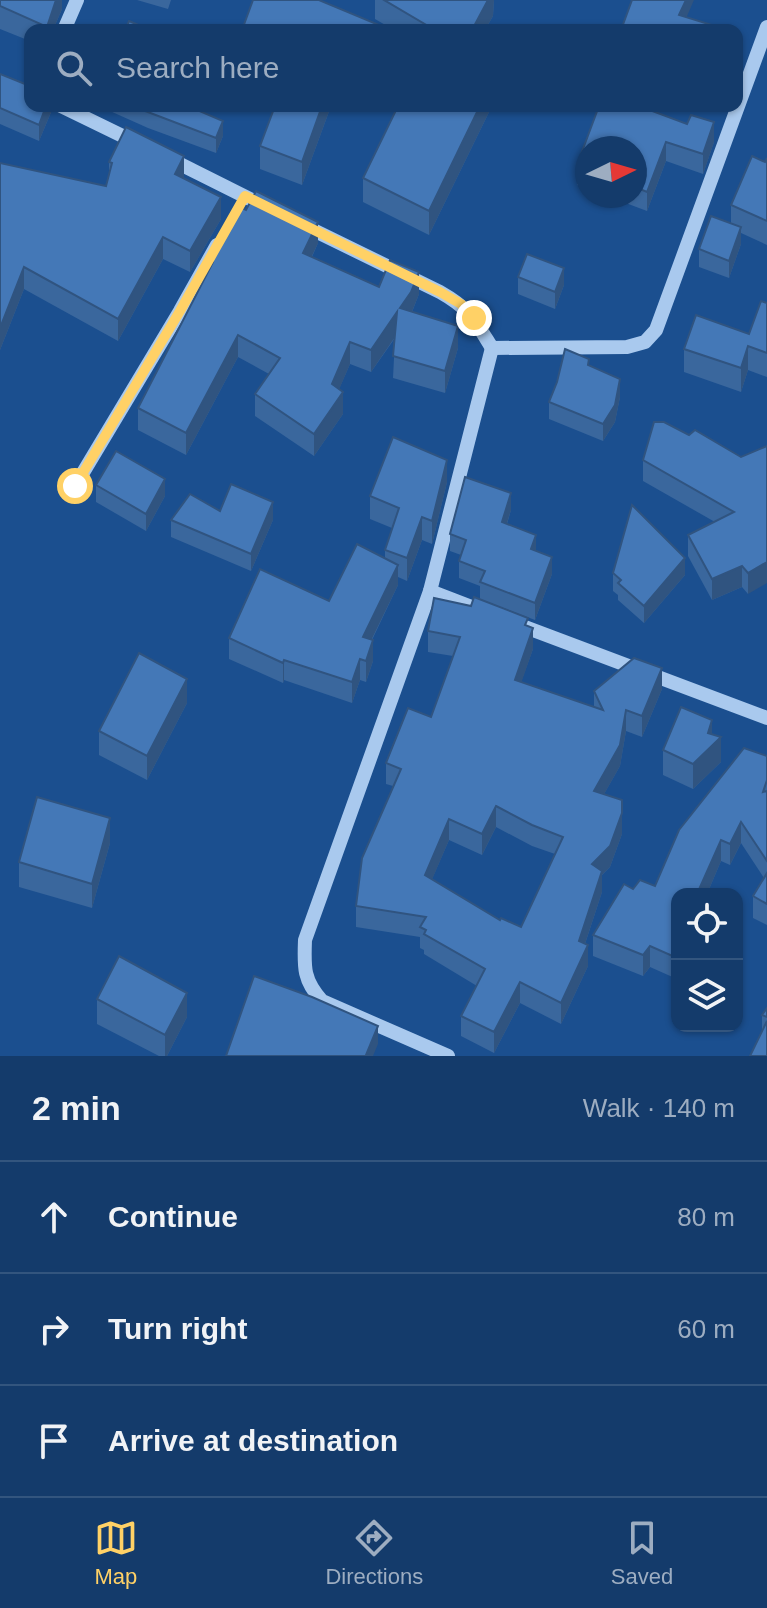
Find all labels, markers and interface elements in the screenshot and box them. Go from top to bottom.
search box [24,24,743,112]
icon: search [52,46,96,90]
text: Search here [116,51,279,84]
north arrow [575,136,647,208]
route end [456,300,492,336]
route start [57,468,93,504]
map controls [671,888,743,1032]
button: locate [671,888,743,960]
button: layers [671,960,743,1032]
text: 2 min [32,1089,121,1127]
text: Walk · 140 m [583,1093,735,1123]
icon: ahead [32,1195,76,1239]
text: Continue [108,1200,238,1233]
text: 80 m [677,1202,735,1232]
icon: right [32,1307,76,1351]
text: Turn right [108,1312,247,1345]
text: 60 m [677,1314,735,1344]
icon: arrive [32,1419,76,1463]
text: Arrive at destination [108,1424,398,1457]
tab: Map [94,1516,138,1590]
tab: Directions [325,1516,423,1590]
tab: Saved [611,1516,673,1590]

